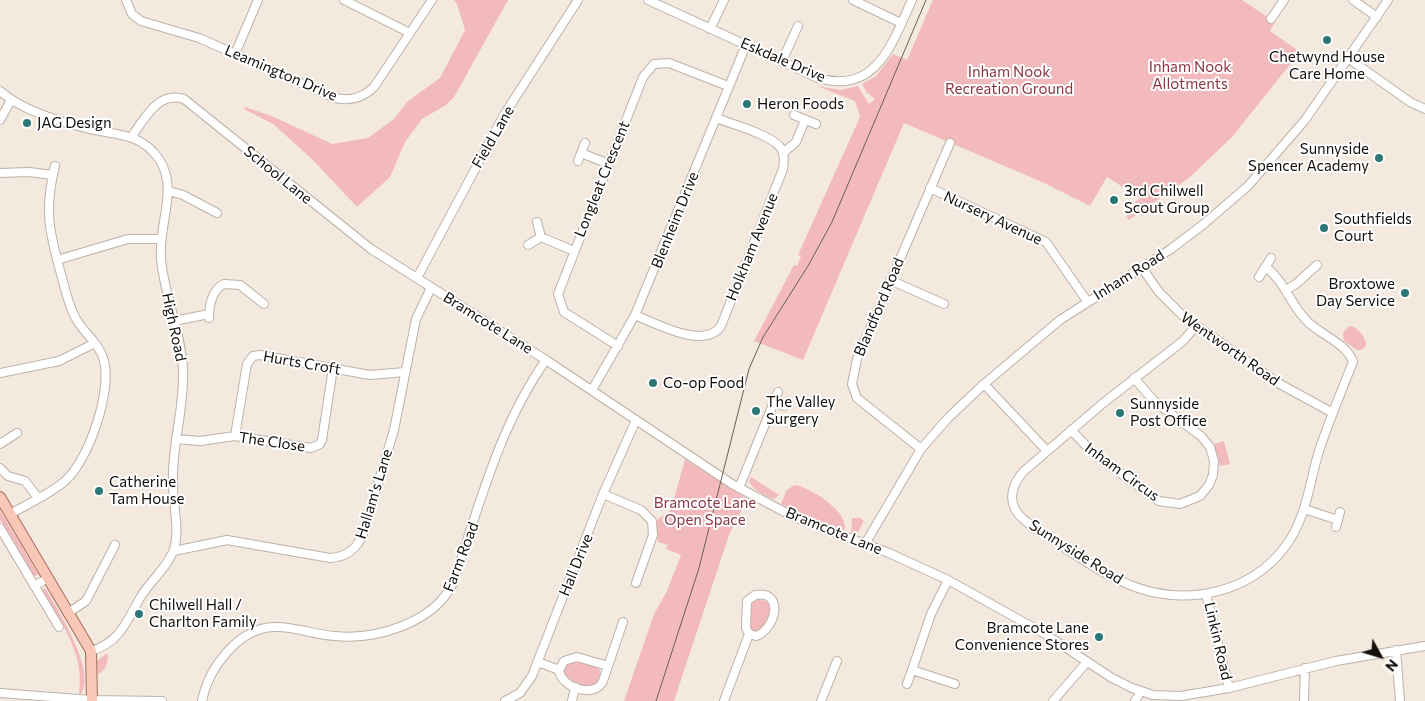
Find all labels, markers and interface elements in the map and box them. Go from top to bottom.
street label: Eskdale Drive [738,34,828,86]
marker: Chetwynd House Care Home [1321,34,1333,46]
street label: Leamington Drive [222,41,340,105]
place label: Chetwynd House Care Home [1269,48,1385,83]
park label: Inham Nook Allotments [1149,58,1231,93]
park label: Inham Nook Recreation Ground [945,63,1073,98]
place label: Heron Foods [757,95,844,113]
marker: Heron Foods [741,98,753,110]
street label: Field Lane [468,103,518,171]
place label: JAG Design [37,114,111,132]
marker: JAG Design [21,117,33,129]
street label: Longleat Crescent [570,118,634,240]
place label: Sunnyside Spencer Academy [1248,140,1369,175]
street label: School Lane [240,142,316,208]
marker: Sunnyside Spencer Academy [1373,152,1385,164]
street label: Blenheim Drive [647,169,703,271]
place label: 3rd Chilwell Scout Group [1124,182,1210,217]
street label: Nursery Avenue [941,187,1045,249]
street label: Holkham Avenue [722,191,782,303]
marker: 3rd Chilwell Scout Group [1108,194,1120,206]
place label: Southfields Court [1334,210,1412,245]
marker: Southfields Court [1318,222,1330,234]
street label: Inham Road [1090,246,1168,304]
street label: Blandford Road [850,255,908,359]
place label: Broxtowe Day Service [1316,275,1395,310]
marker: Broxtowe Day Service [1399,287,1411,299]
street label: Bramcote Lane [440,288,536,358]
street label: High Road [158,291,190,363]
street label: Wentworth Road [1177,308,1283,390]
street label: Hurts Croft [262,347,342,379]
place label: Co-op Food [663,374,744,392]
marker: Co-op Food [647,377,659,389]
place label: The Valley Surgery [766,393,835,428]
place label: Sunnyside Post Office [1130,395,1207,430]
marker: The Valley Surgery [750,405,762,417]
marker: Sunnyside Post Office [1114,407,1126,419]
street label: The Close [238,428,306,456]
street label: Inham Circus [1081,439,1163,505]
street label: Hallam's Lane [352,447,396,541]
place label: Catherine Tam House [109,473,184,508]
marker: Catherine Tam House [93,485,105,497]
park label: Bramcote Lane Open Space [654,494,756,529]
street label: Bramcote Lane [783,503,885,559]
street label: Sunnyside Road [1026,516,1126,588]
street label: Farm Road [439,520,483,594]
street label: Hall Drive [555,531,597,599]
place label: Chilwell Hall / Charlton Family [149,596,257,631]
street label: Linkin Road [1200,600,1236,682]
marker: Chilwell Hall / Charlton Family [133,608,145,620]
place label: Bramcote Lane Convenience Stores [955,619,1089,654]
marker: Bramcote Lane Convenience Stores [1093,631,1105,643]
north arrow [1355,631,1405,681]
text: N [1382,656,1402,675]

